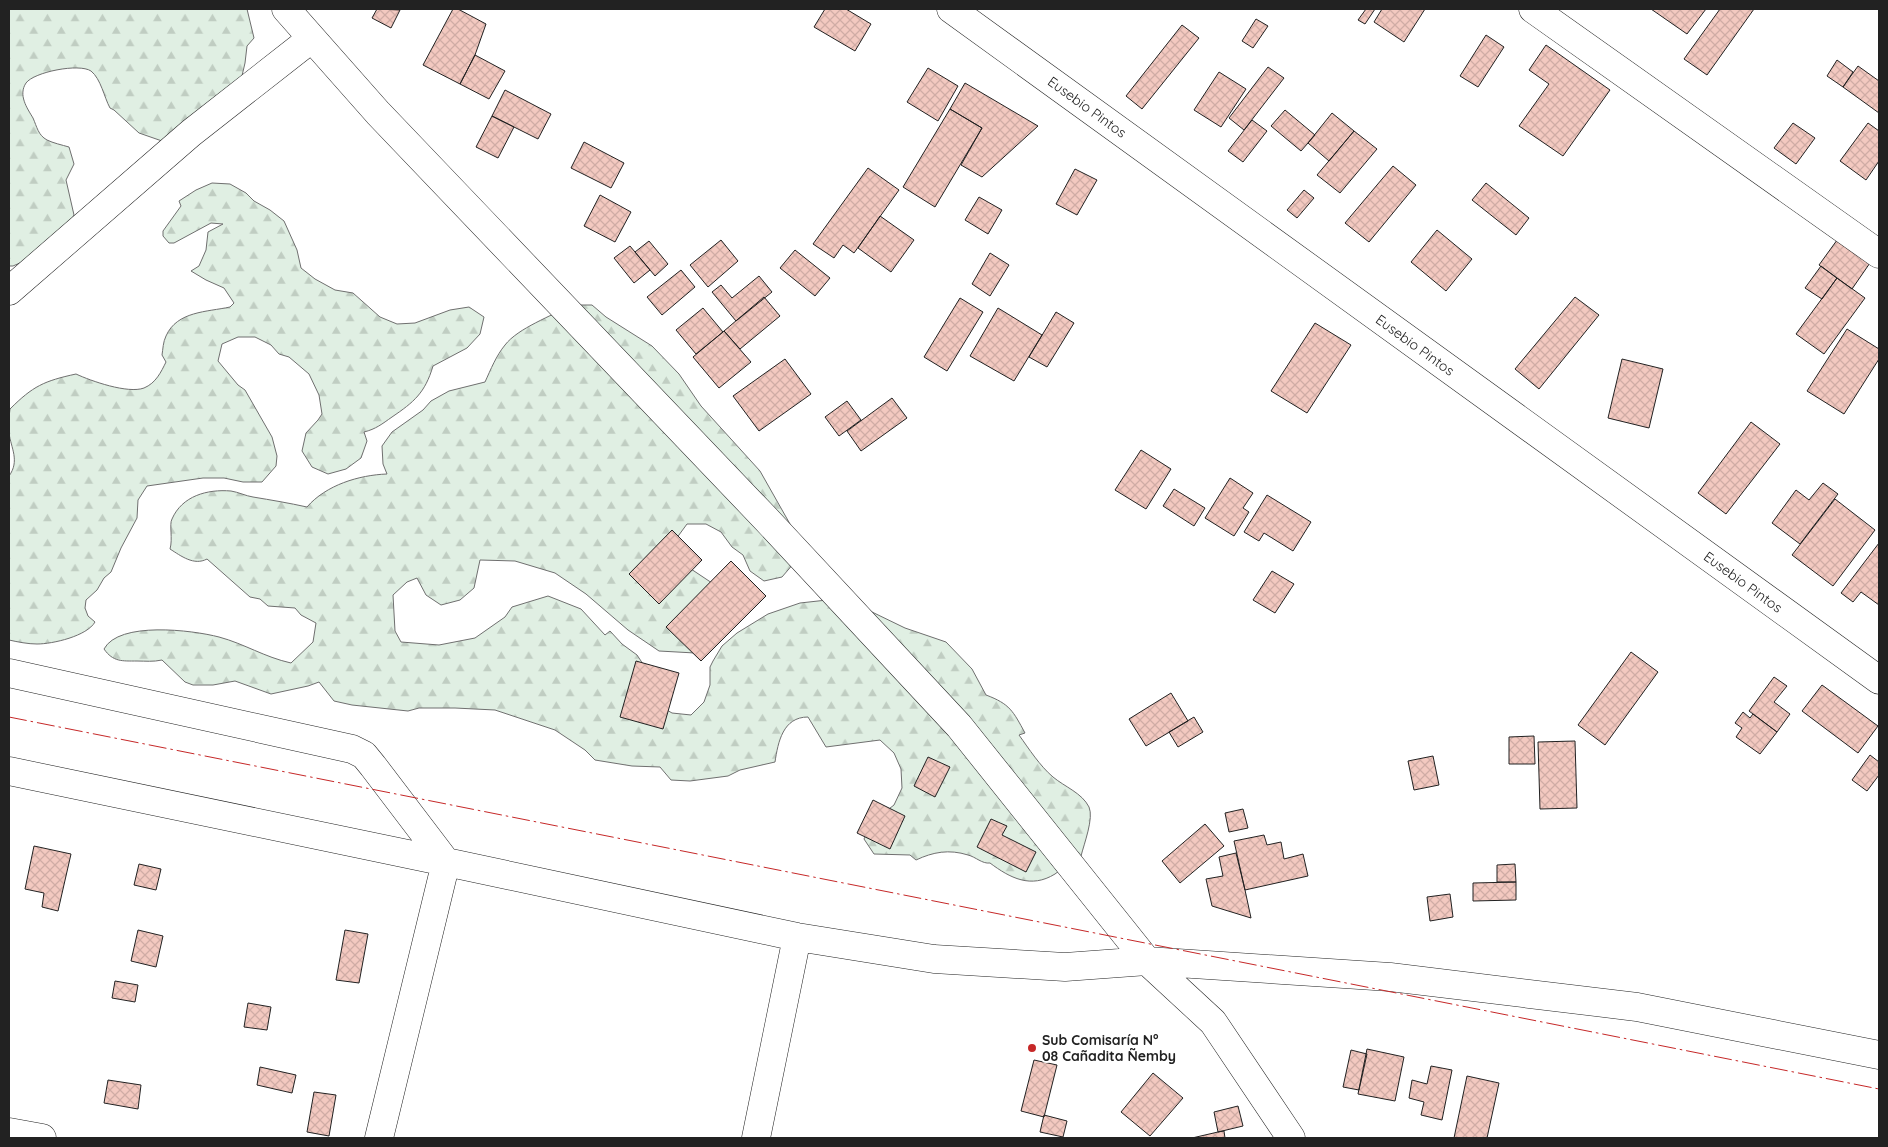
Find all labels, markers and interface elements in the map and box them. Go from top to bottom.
street label: Eusebio Pintos [1044,72,1130,142]
street label: Eusebio Pintos [1372,310,1458,380]
street label: Eusebio Pintos [1700,547,1786,617]
place label: Sub Comisaría N° 08 Cañadita Ñemby [1042,1031,1176,1065]
marker: Sub Comisaría N° 08 Cañadita Ñemby [1026,1042,1038,1054]

